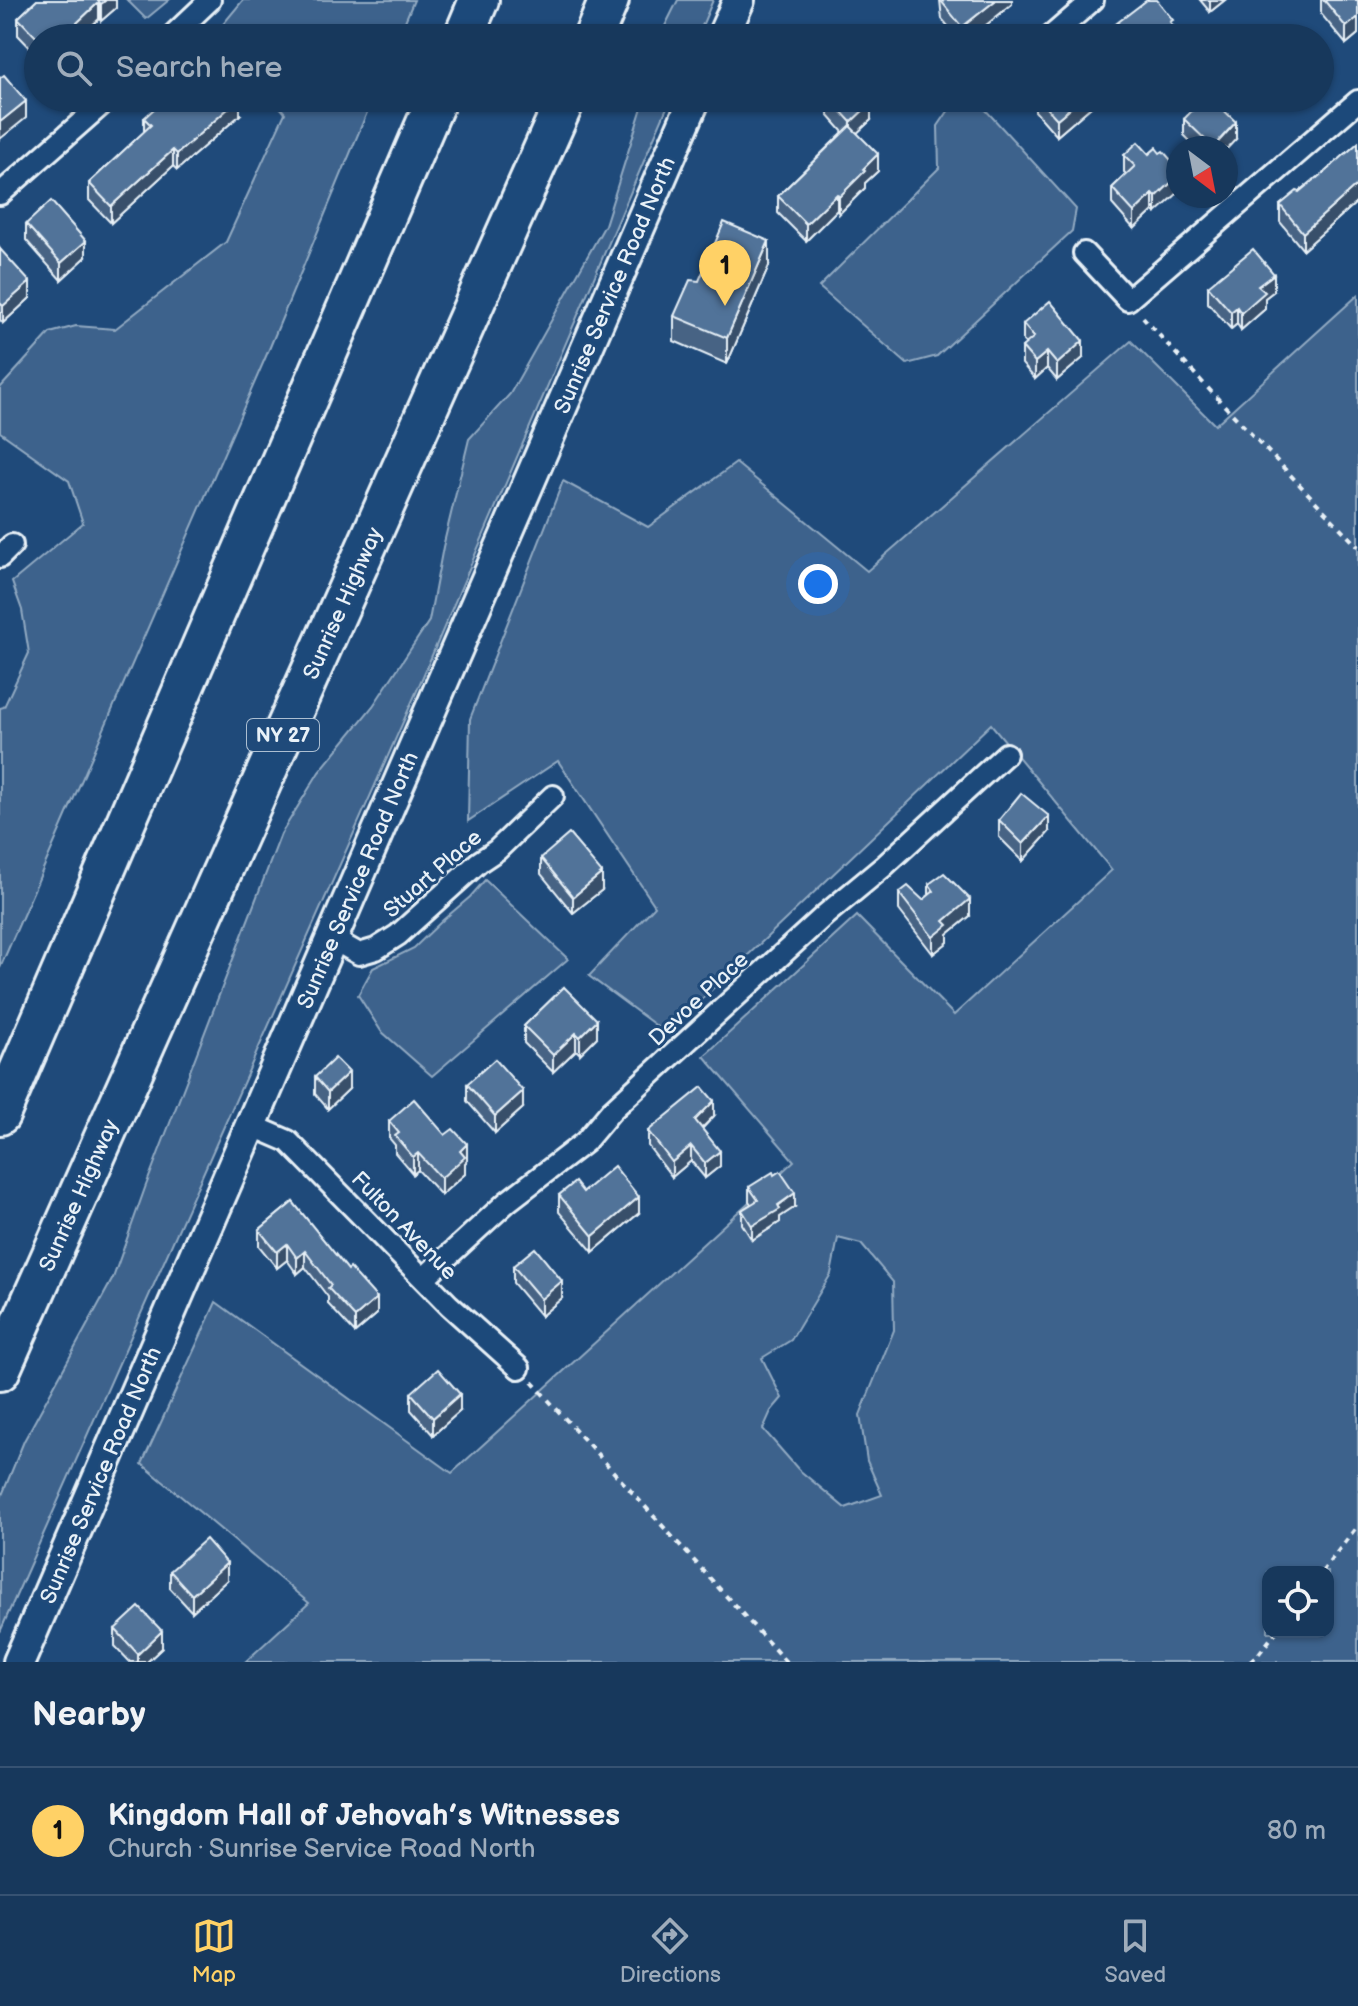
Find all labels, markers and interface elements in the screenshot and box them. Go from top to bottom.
search box [24,24,1334,112]
icon: search [52,46,96,90]
text: Search here [116,50,282,86]
north arrow [1166,136,1238,208]
street label: Sunrise Service Road North [549,153,682,418]
pin: 1 [699,240,751,306]
street label: Sunrise Highway [298,523,389,684]
your location [798,564,838,604]
road number: NY 27 [247,719,319,751]
street label: Sunrise Service Road North [292,748,425,1013]
street label: Stuart Place [378,824,488,924]
street label: Devoe Place [644,946,754,1052]
street label: Sunrise Highway [34,1115,125,1276]
street label: Fulton Avenue [345,1166,463,1286]
street label: Sunrise Service Road North [35,1343,168,1608]
map controls [1262,1566,1334,1638]
button: locate [1262,1566,1334,1638]
text: Nearby [32,1694,146,1735]
text: Kingdom Hall of Jehovah’s Witnesses [108,1798,620,1834]
text: 1 [53,1816,63,1847]
text: 80 m [1267,1816,1326,1847]
text: Church · Sunrise Service Road North [108,1834,535,1865]
tab: Map [192,1914,236,1989]
tab: Directions [620,1914,721,1989]
tab: Saved [1104,1914,1166,1989]

